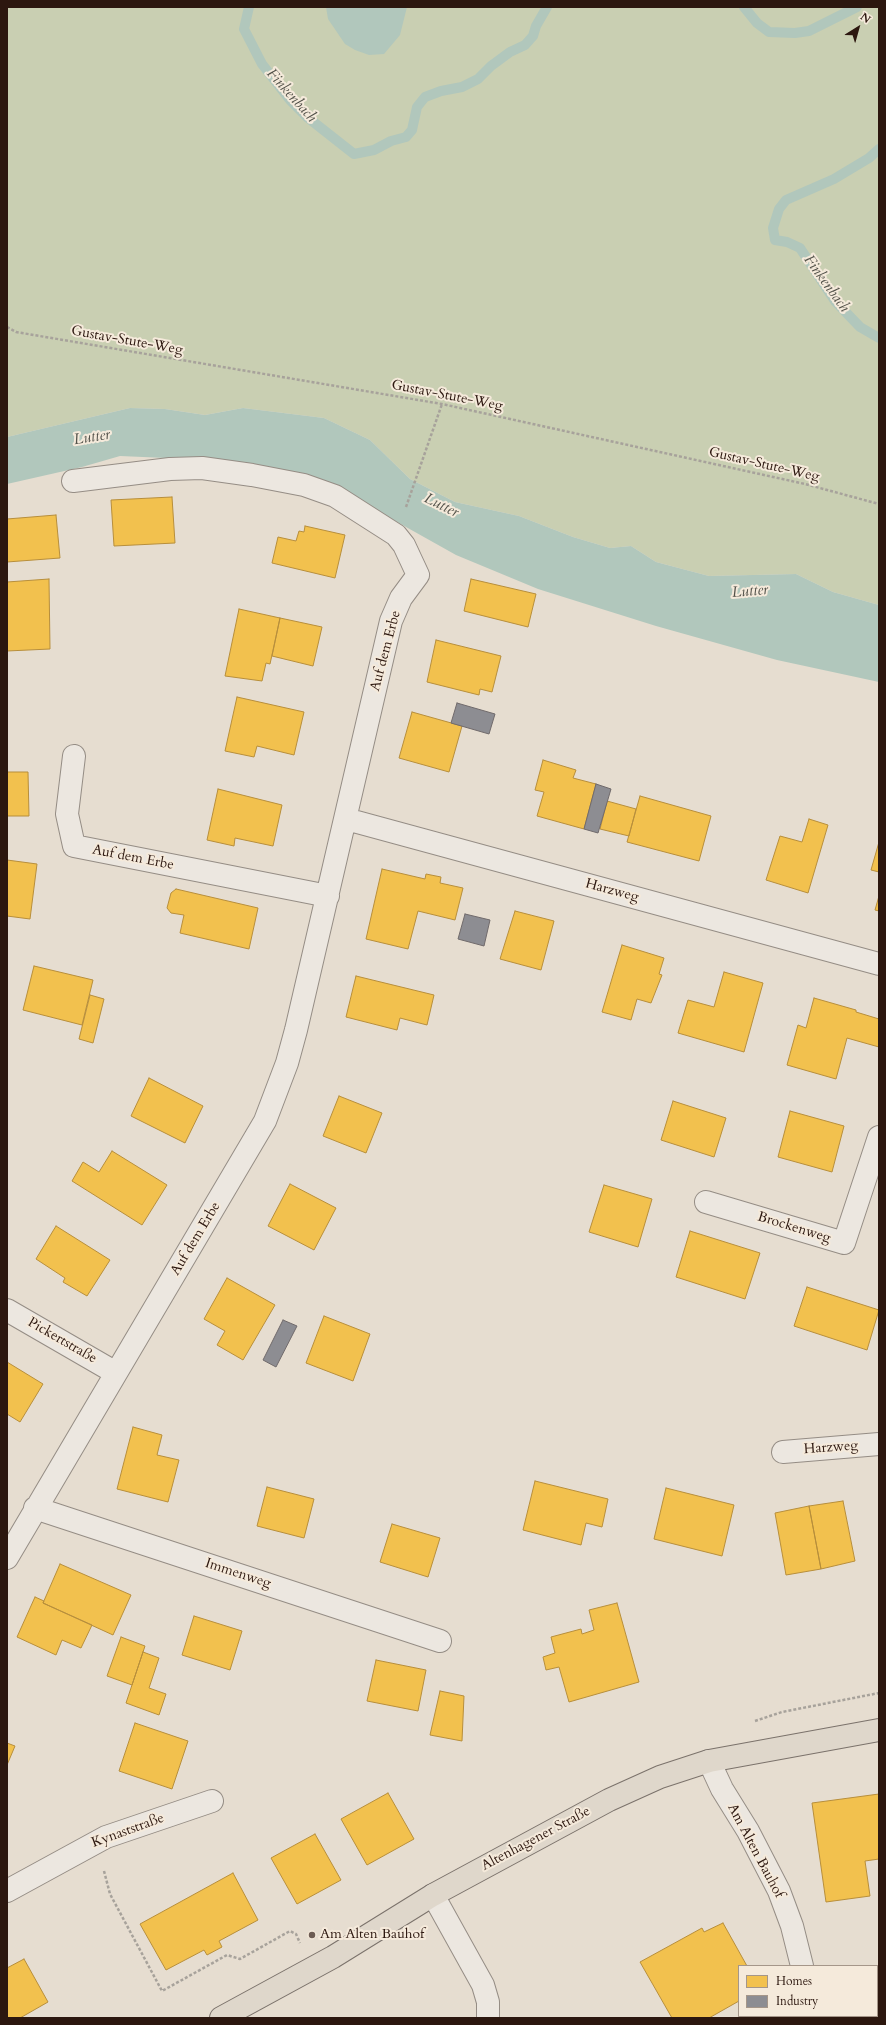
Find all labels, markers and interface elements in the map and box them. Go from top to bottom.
north arrow [838,8,878,48]
text: N [857,9,874,27]
water label: Finkenbach [262,65,320,127]
water label: Finkenbach [799,252,853,316]
street label: Gustav-Stute-Weg [70,323,184,359]
street label: Gustav-Stute-Weg [390,377,504,415]
water label: Lutter [73,426,111,450]
street label: Gustav-Stute-Weg [707,444,821,486]
water label: Lutter [421,490,461,522]
water label: Lutter [731,581,769,603]
street label: Auf dem Erbe [367,609,405,693]
street label: Auf dem Erbe [91,842,175,874]
street label: Harzweg [583,876,641,906]
street label: Auf dem Erbe [168,1199,224,1279]
street label: Brockenweg [755,1209,833,1247]
street label: Pickertstraße [24,1314,100,1368]
street label: Harzweg [803,1438,859,1458]
street label: Immenweg [203,1555,273,1593]
street label: Am Alten Bauhof [723,1801,787,1901]
street label: Altenhagener Straße [479,1803,593,1875]
street label: Kynaststraße [89,1810,167,1852]
place label: Am Alten Bauhof [320,1927,424,1943]
marker: Am Alten Bauhof [307,1930,317,1940]
legend [738,1965,878,2017]
text: Homes [776,1973,812,1989]
text: Industry [776,1993,818,2009]

